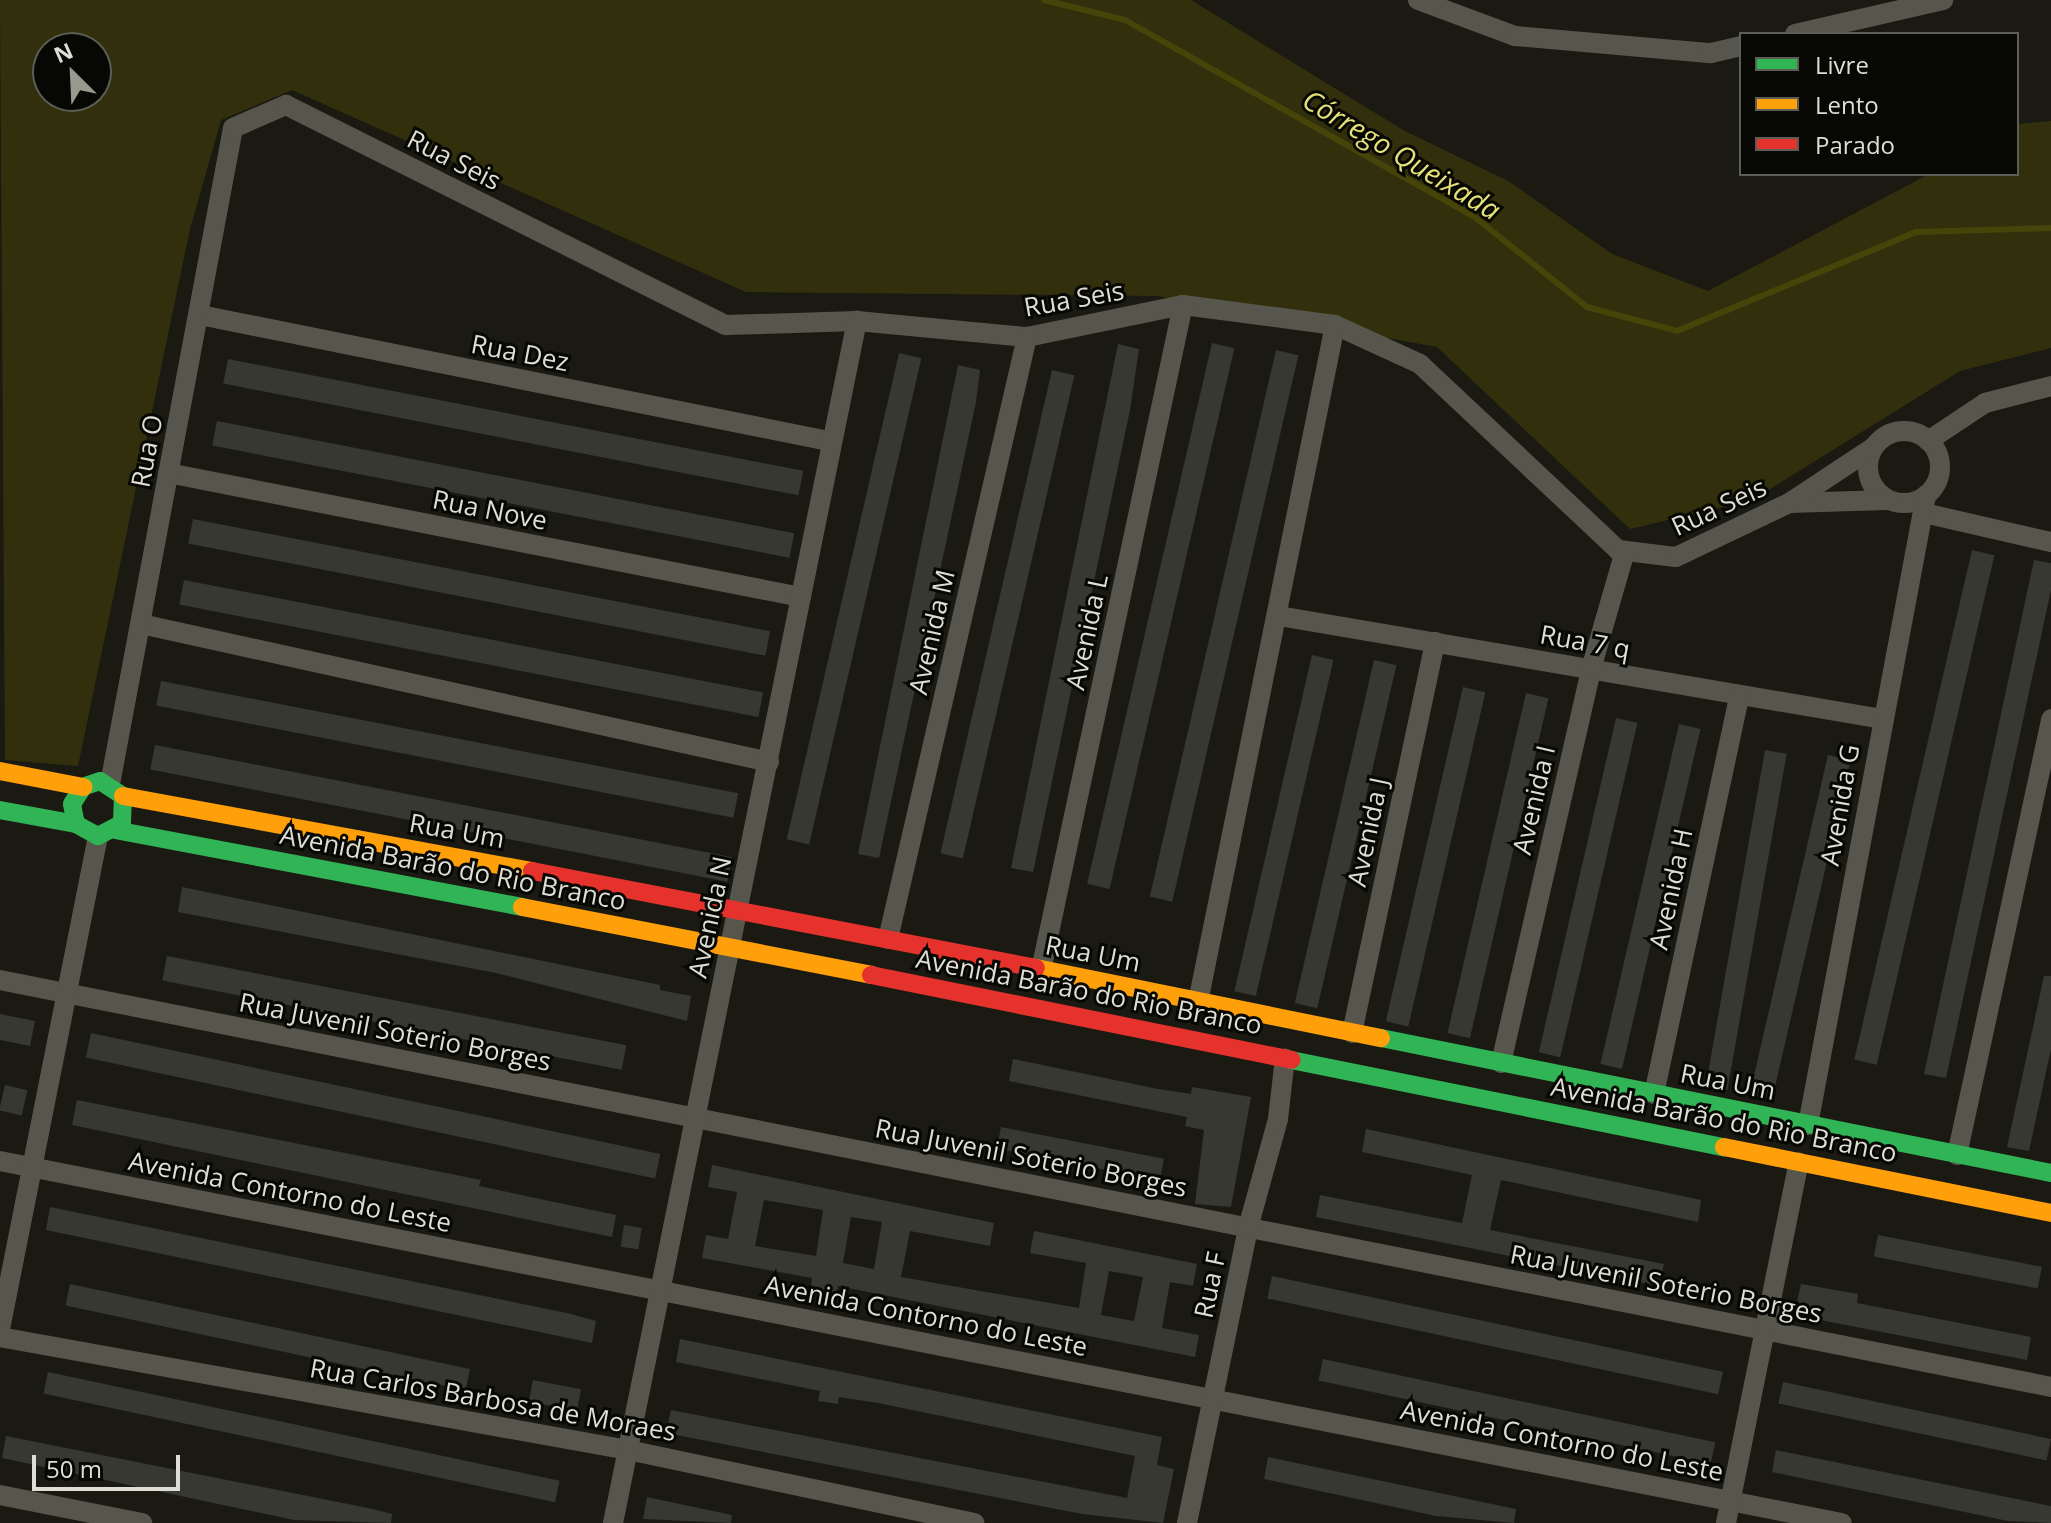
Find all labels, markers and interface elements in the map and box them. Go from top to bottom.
north arrow [32,32,112,112]
legend [1739,32,2019,176]
text: N [49,35,77,69]
text: Livre [1815,48,1869,81]
water label: Córrego Queixada [1297,82,1507,226]
text: Lento [1815,88,1879,121]
street label: Rua Seis [402,123,506,197]
text: Parado [1815,128,1895,161]
street label: Rua Seis [1022,275,1126,323]
street label: Rua Dez [469,328,571,378]
street label: Rua O [125,412,169,490]
street label: Rua Seis [1667,472,1771,542]
street label: Rua Nove [430,484,550,536]
street label: Avenida M [903,567,961,697]
street label: Avenida L [1060,571,1114,693]
street label: Rua 7 q [1538,619,1632,665]
street label: Avenida I [1506,742,1562,858]
street label: Avenida G [1814,742,1866,868]
street label: Avenida J [1341,775,1395,889]
street label: Rua Um [407,807,507,855]
street label: Avenida Barão do Rio Branco [277,819,629,917]
street label: Avenida H [1643,826,1699,952]
street label: Avenida N [682,853,738,981]
street label: Rua Um [1043,930,1143,978]
street label: Avenida Barão do Rio Branco [913,943,1265,1041]
street label: Rua Juvenil Soterio Borges [236,986,554,1078]
street label: Rua Um [1678,1058,1778,1106]
street label: Avenida Barão do Rio Branco [1548,1071,1900,1169]
street label: Rua Juvenil Soterio Borges [872,1112,1190,1204]
street label: Avenida Contorno do Leste [126,1145,454,1239]
street label: Rua Juvenil Soterio Borges [1507,1238,1825,1330]
street label: Rua F [1188,1249,1232,1321]
street label: Avenida Contorno do Leste [762,1269,1090,1363]
street label: Rua Carlos Barbosa de Moraes [307,1352,679,1448]
street label: Avenida Contorno do Leste [1398,1394,1726,1488]
scale bar [36,1439,184,1489]
text: 50 m [46,1452,102,1485]

